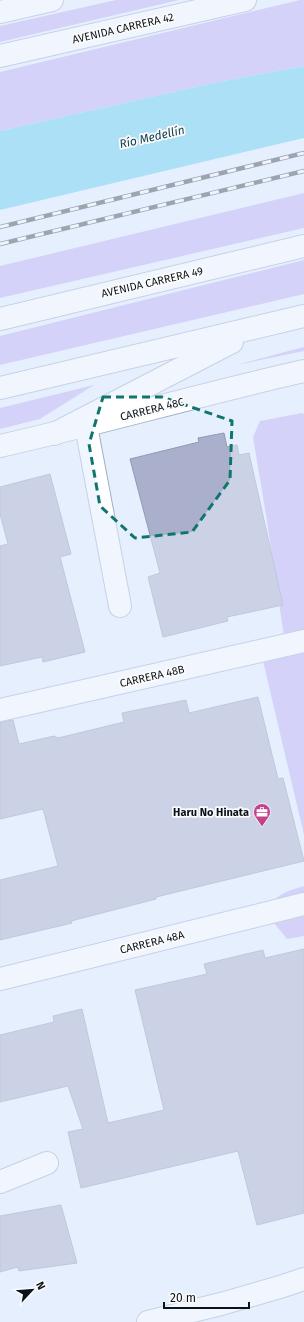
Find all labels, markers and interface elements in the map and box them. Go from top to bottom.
street label: AVENIDA CARRERA 42 [71,10,175,46]
water label: Río Medellín [118,123,186,151]
street label: AVENIDA CARRERA 49 [100,264,204,301]
street label: CARRERA 48C [119,395,186,424]
street label: CARRERA 48B [118,663,186,690]
office icon: Haru No Hinata [252,802,272,827]
place label: Haru No Hinata [173,806,249,819]
street label: CARRERA 48A [119,928,186,957]
north arrow [12,1270,52,1310]
text: N [33,1280,48,1292]
scale bar [164,1284,249,1310]
text: 20 m [170,1291,196,1305]

